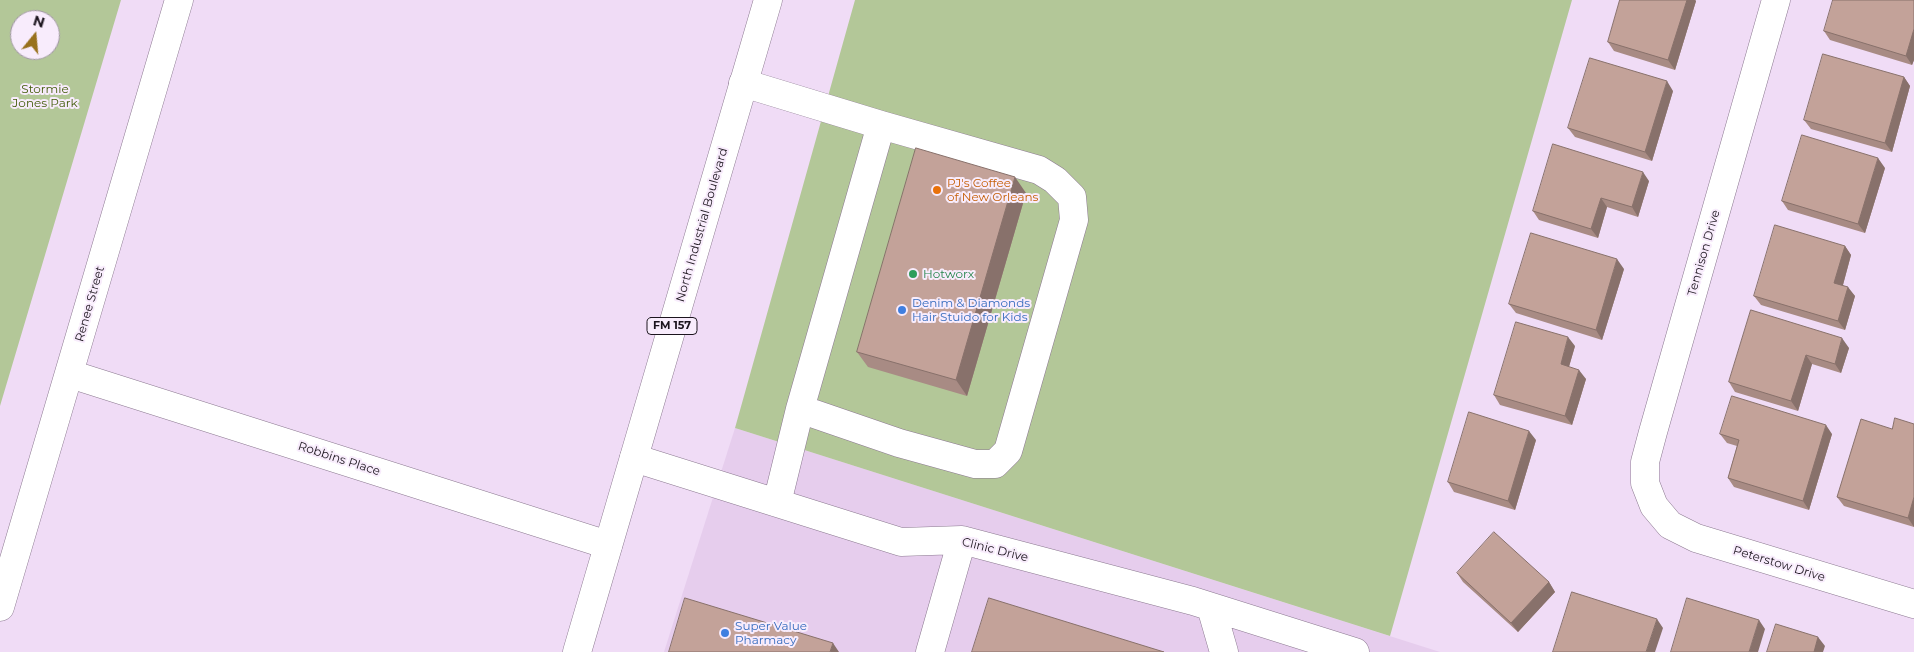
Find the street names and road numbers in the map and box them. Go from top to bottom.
street label: North Industrial Boulevard [673,146,731,304]
street label: Tennison Drive [1685,208,1723,298]
street label: Renee Street [72,265,108,343]
road number: FM 157 [647,318,697,334]
street label: Robbins Place [296,439,382,479]
street label: Clinic Drive [960,535,1030,565]
street label: Peterstow Drive [1731,543,1827,585]

